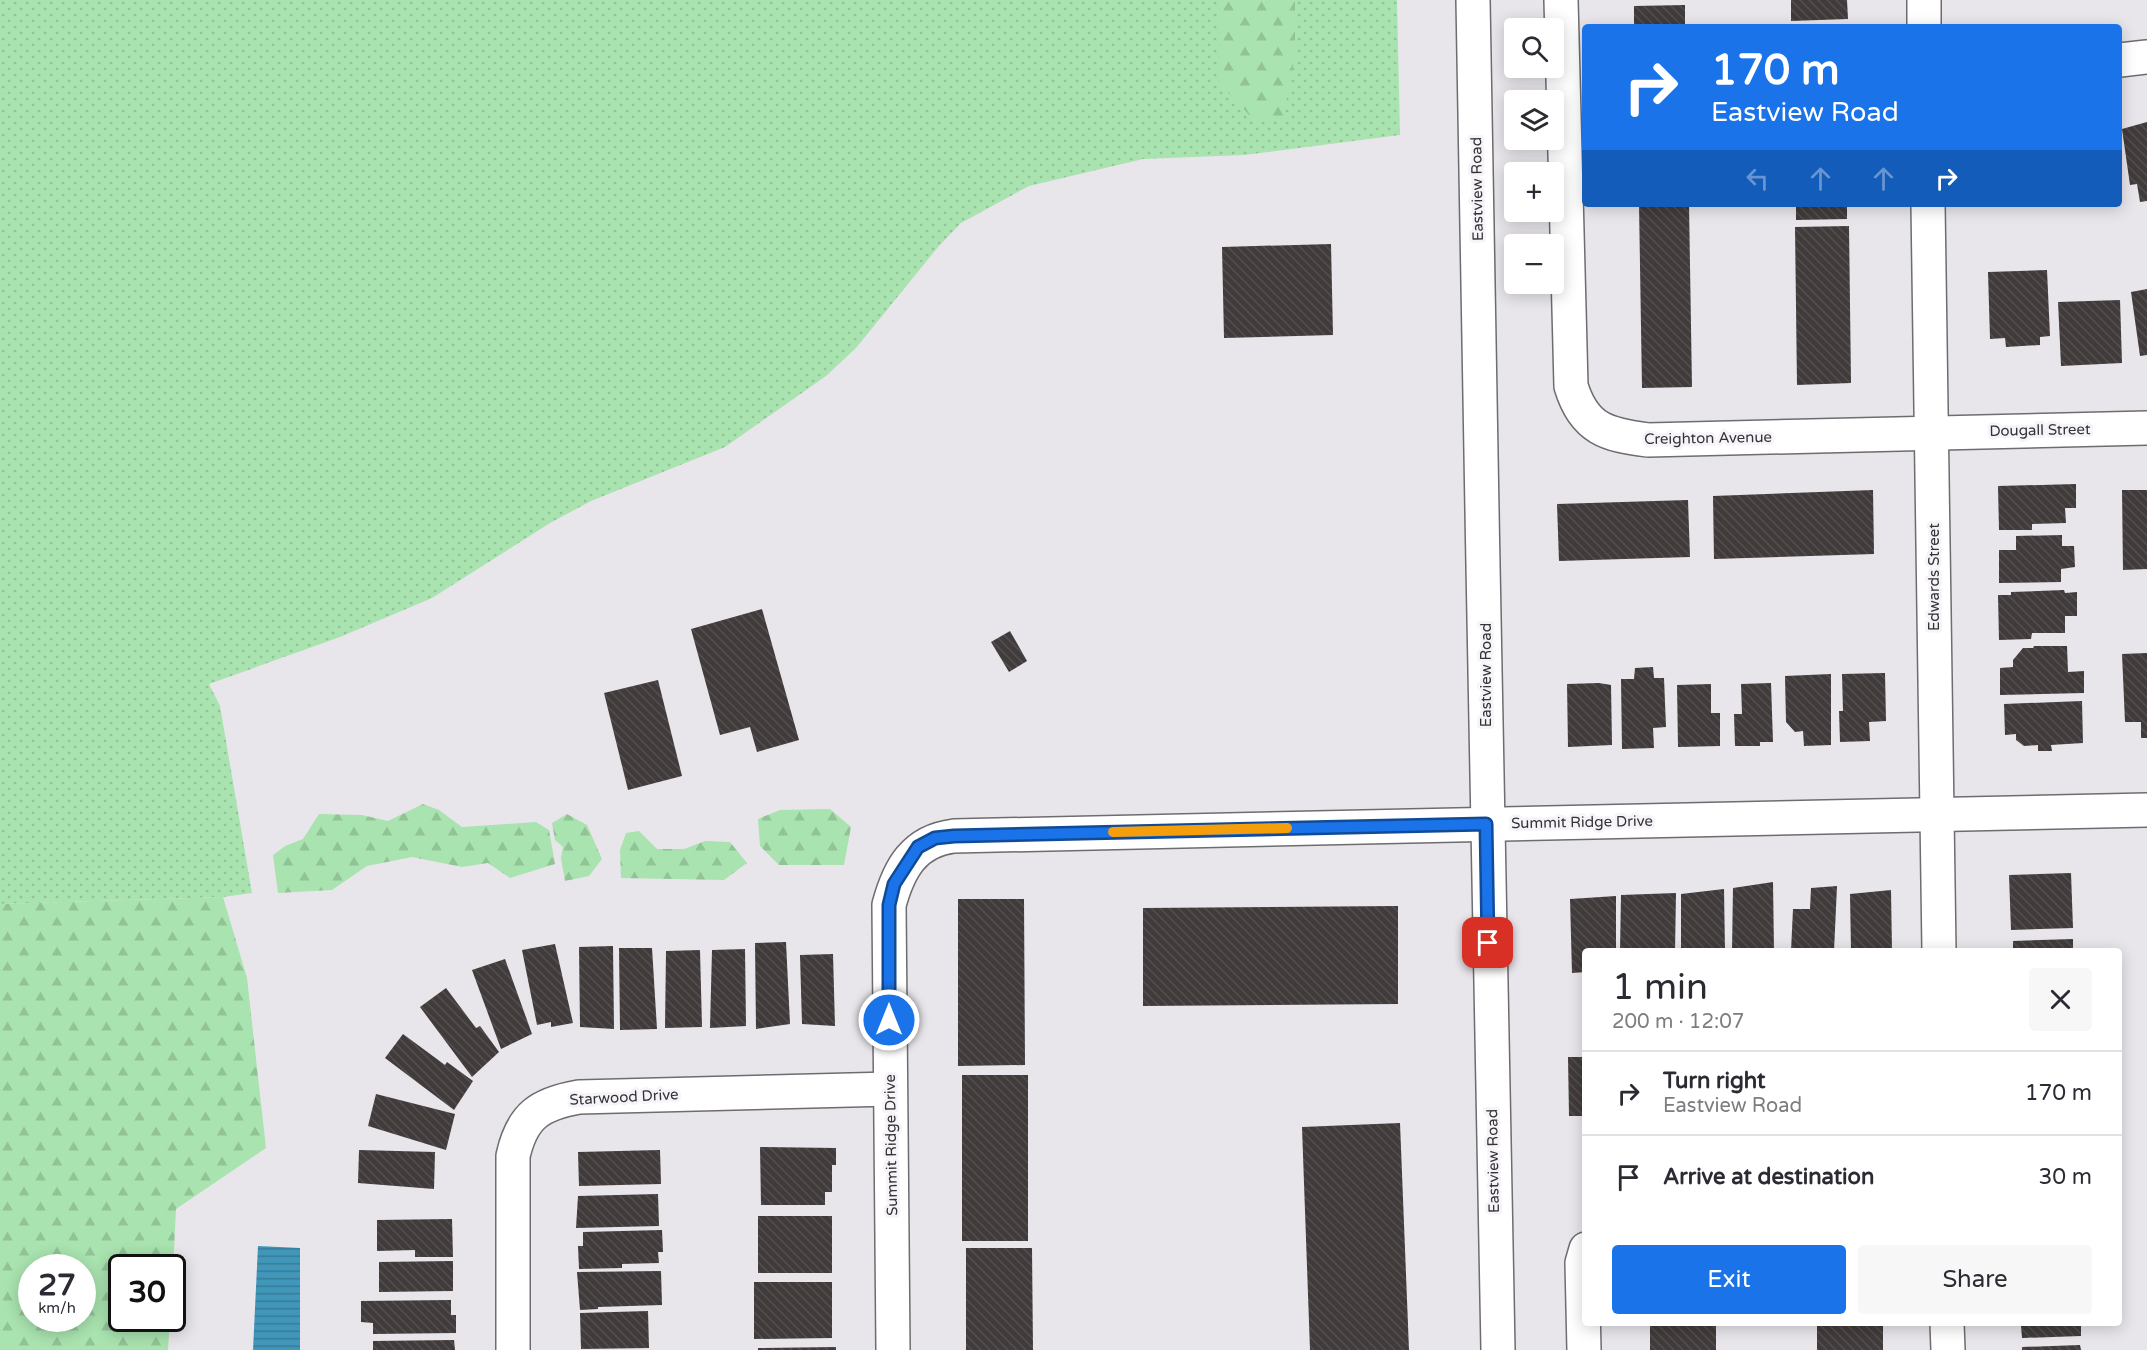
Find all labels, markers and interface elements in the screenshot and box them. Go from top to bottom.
map controls [1504,18,1564,294]
button: search [1504,18,1564,78]
text: 170 m [1711,45,1840,96]
icon: right [1612,48,1690,126]
button: layers [1504,90,1564,150]
text: Eastview Road [1711,96,1899,129]
street label: Eastview Road [1467,137,1487,241]
button: + [1504,162,1564,222]
icon: left [1741,162,1774,195]
icon: ahead [1804,162,1837,195]
icon: ahead [1867,162,1900,195]
icon: right [1930,162,1963,195]
button: − [1504,234,1564,294]
street label: Dougall Street [1989,420,2091,440]
street label: Creighton Avenue [1644,428,1772,448]
street label: Edwards Street [1925,523,1943,631]
street label: Eastview Road [1477,623,1495,727]
street label: Summit Ridge Drive [1511,812,1653,832]
pin [1462,917,1513,968]
icon: arrive [1471,926,1504,959]
text: 1 min [1612,966,1708,1009]
button: close [2029,968,2092,1031]
position arrow [857,988,921,1052]
text: 200 m · 12:07 [1612,1010,1744,1034]
text: Turn right [1663,1068,1765,1094]
street label: Summit Ridge Drive [881,1074,901,1216]
icon: right [1612,1077,1645,1110]
text: 170 m [2025,1080,2092,1106]
street label: Starwood Drive [569,1085,679,1109]
text: Eastview Road [1663,1094,1802,1118]
street label: Eastview Road [1483,1109,1503,1213]
icon: arrive [1612,1161,1645,1194]
text: Arrive at destination [1663,1164,1874,1190]
text: 30 m [2038,1164,2092,1190]
button: Exit [1612,1245,1846,1314]
button: Share [1858,1245,2092,1314]
speed limit sign: 30 [108,1254,186,1332]
text: 27 [38,1267,76,1304]
text: km/h [38,1299,76,1317]

